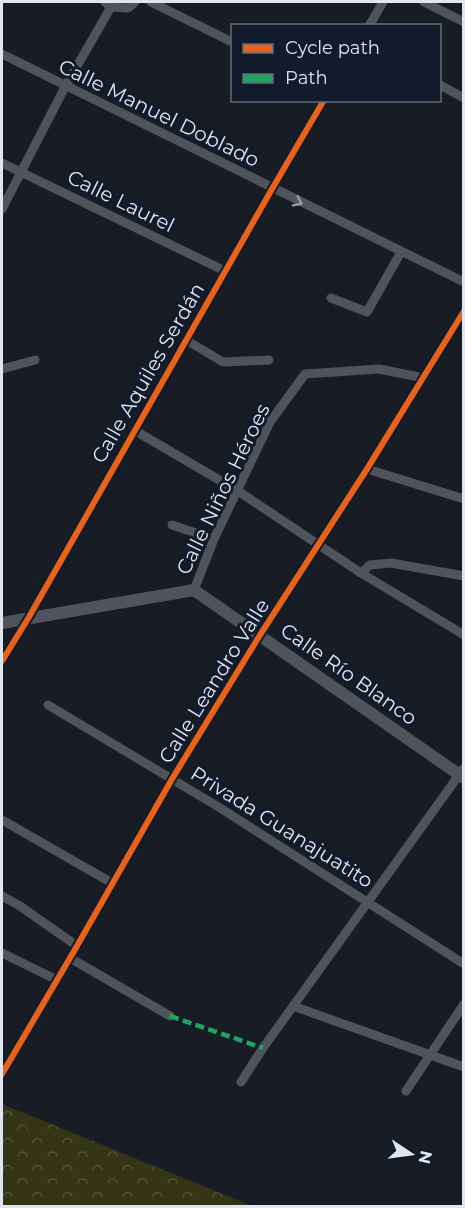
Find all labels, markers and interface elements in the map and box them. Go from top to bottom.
legend [231,24,441,102]
text: Cycle path [285,37,380,59]
street label: Calle Manuel Doblado [55,54,263,172]
text: Path [285,67,328,89]
street label: Calle Laurel [64,165,178,237]
one-way arrow [292,194,303,206]
street label: Calle Aquiles Serdán [87,279,209,467]
street label: Calle Niños Héroes [171,399,275,578]
street label: Calle Leandro Valle [154,594,274,768]
street label: Calle Río Blanco [276,618,422,730]
street label: Privada Guanajuatito [186,761,378,893]
north arrow [381,1124,441,1184]
text: N [414,1149,436,1166]

